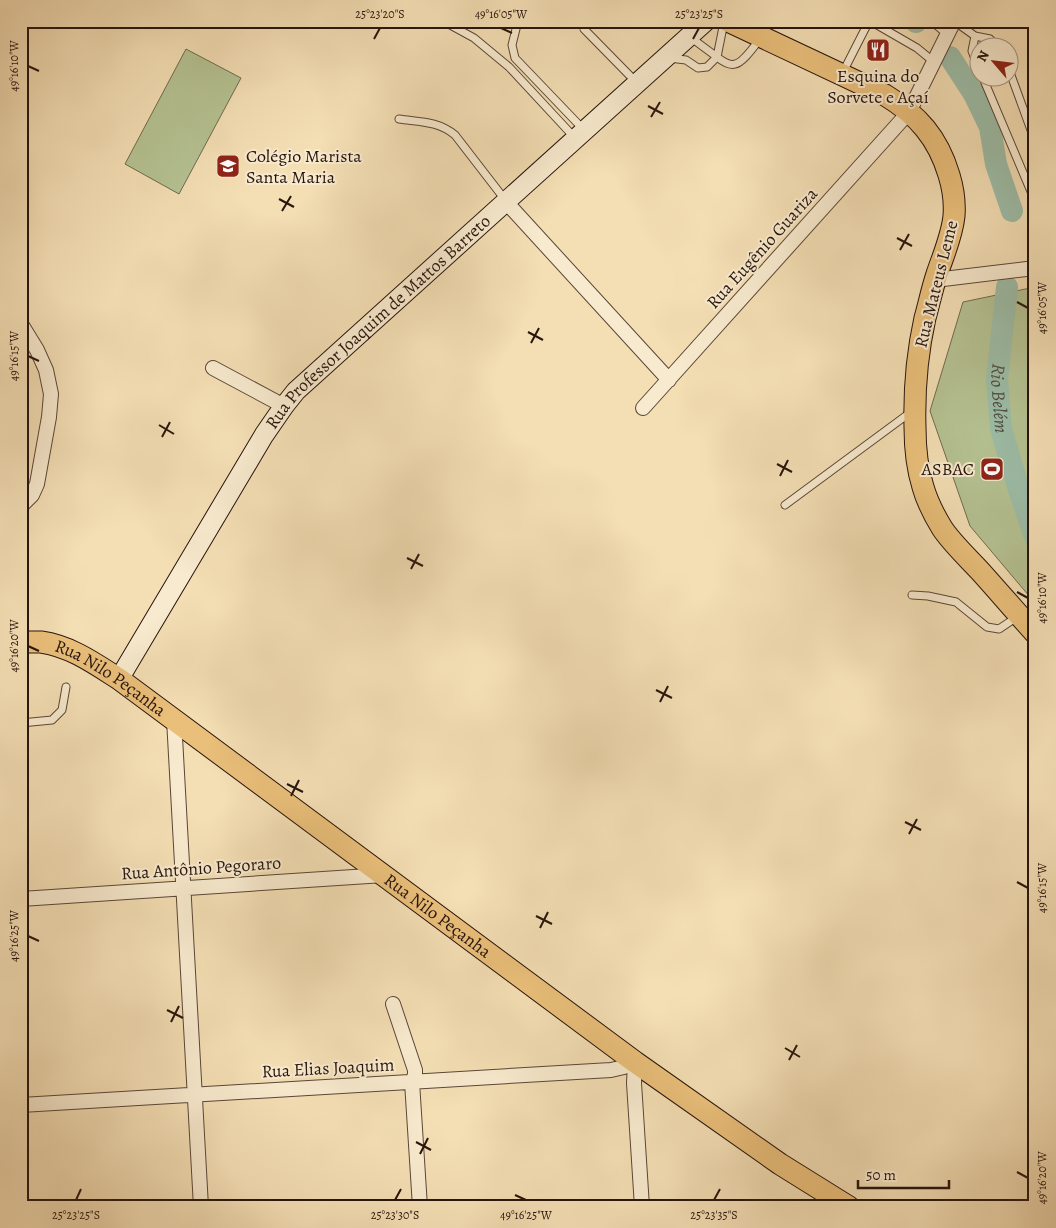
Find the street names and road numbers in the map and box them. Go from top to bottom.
street label: Rua Eugênio Guariza [701,182,823,314]
street label: Rua Professor Joaquim de Mattos Barreto [260,209,496,434]
street label: Rua Mateus Leme [909,218,963,350]
street label: Rua Nilo Peçanha [52,634,172,722]
street label: Rua Antônio Pegoraro [120,850,282,886]
street label: Rua Nilo Peçanha [379,868,497,964]
street label: Rua Elias Joaquim [261,1053,395,1083]

